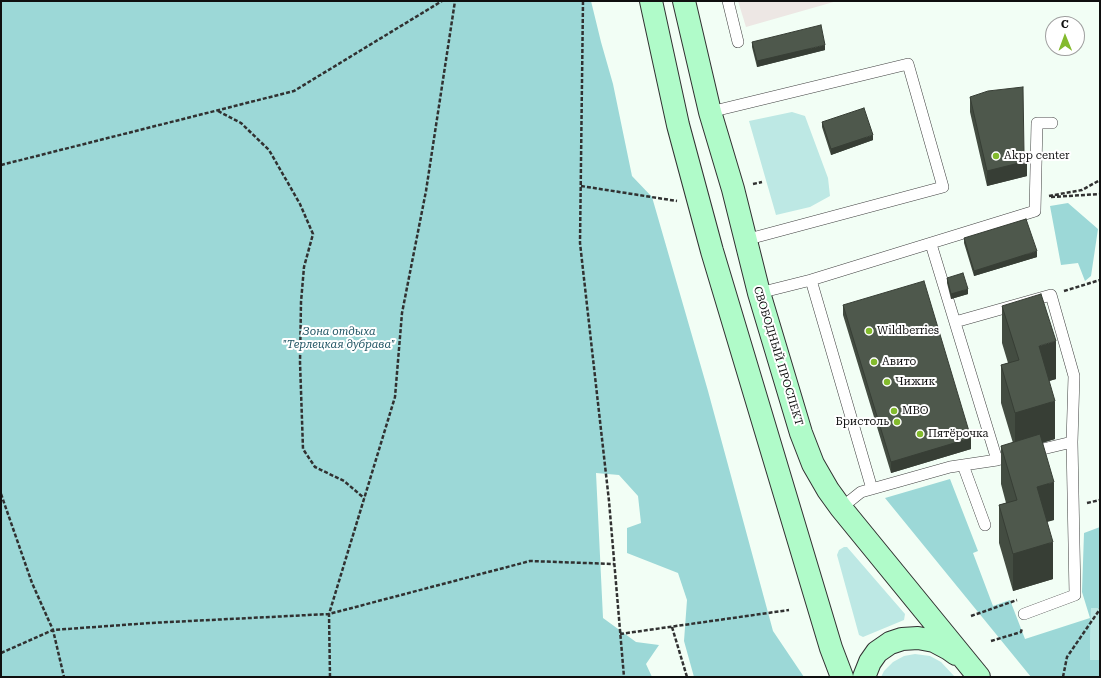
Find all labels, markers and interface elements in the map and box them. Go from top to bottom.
north arrow [1045,16,1085,56]
text: С [1061,18,1069,31]
place label: Akpp center [1004,149,1070,163]
marker: Akpp center [991,151,1001,161]
street label: СВОБОДНЫЙ ПРОСПЕКТ [751,285,805,427]
place label: Wildberries [877,324,939,338]
park label: Зона отдыха "Терлецкая дубрава" [283,325,395,351]
marker: Wildberries [864,326,874,336]
place label: Авито [882,355,916,369]
marker: Авито [869,357,879,367]
place label: Чижик [895,375,935,389]
marker: Чижик [882,377,892,387]
place label: МВО [902,404,929,418]
marker: МВО [889,406,899,416]
place label: Бристоль [836,415,889,429]
marker: Бристоль [892,417,902,427]
place label: Пятёрочка [928,427,989,441]
marker: Пятёрочка [915,429,925,439]

